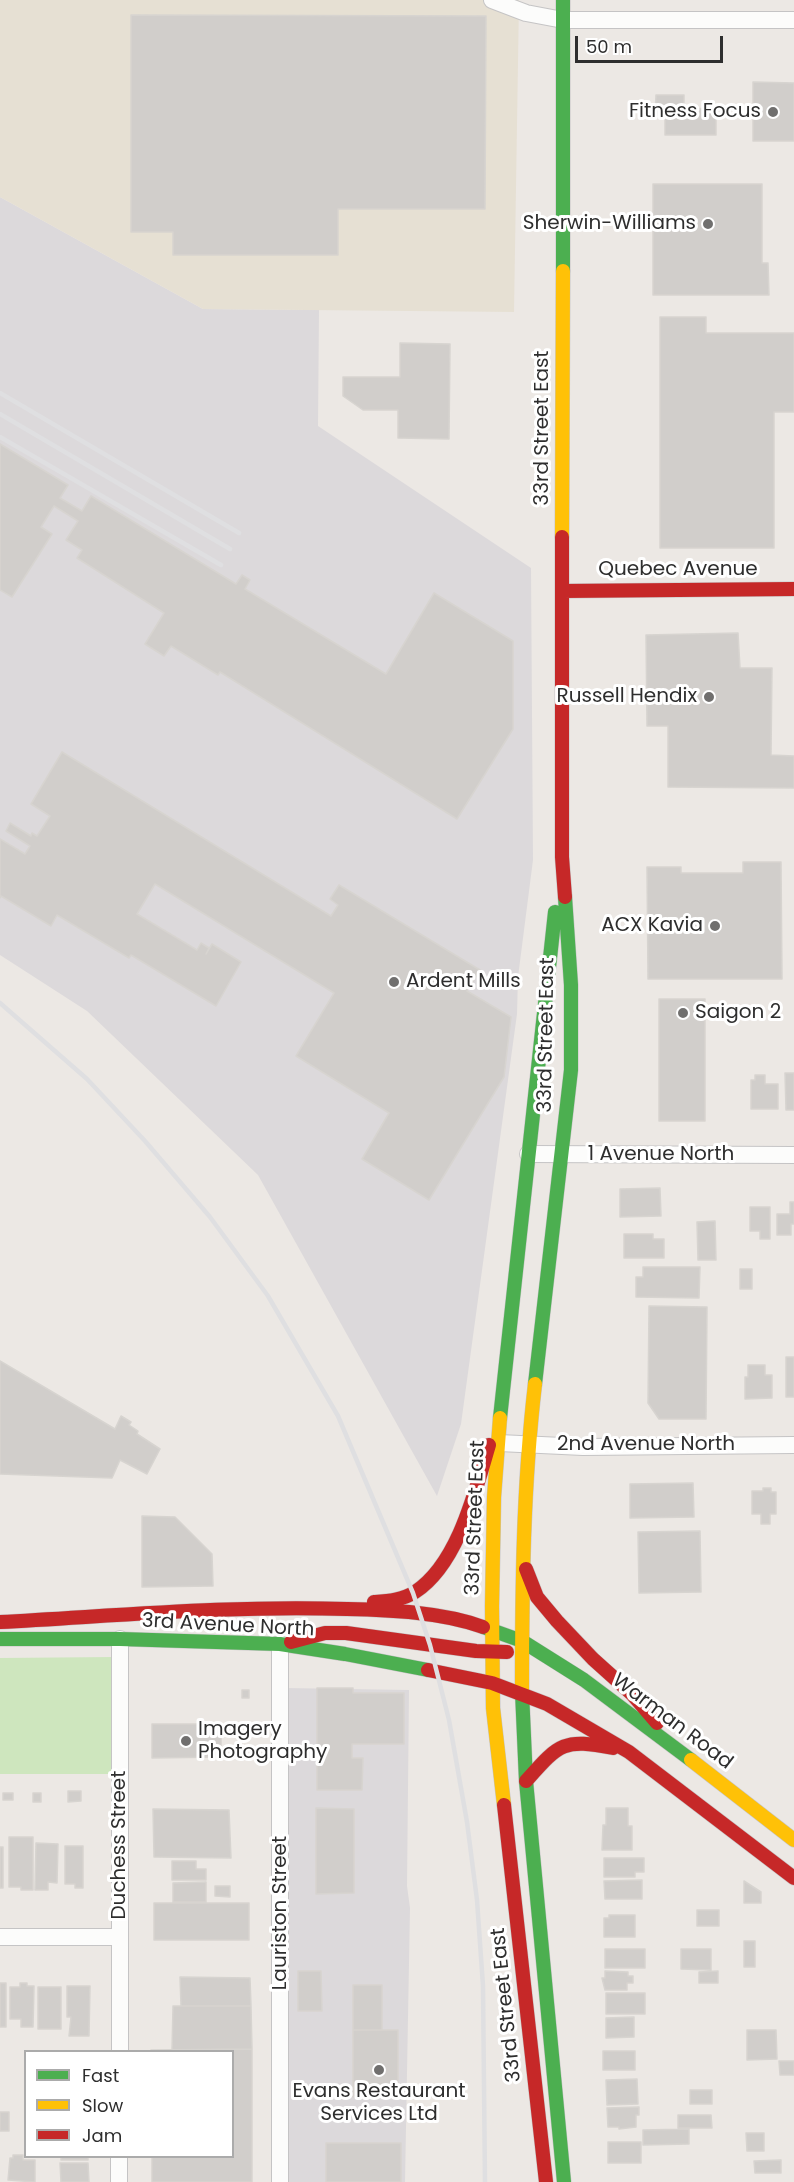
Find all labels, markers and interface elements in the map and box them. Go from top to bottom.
scale bar [578,24,726,62]
text: 50 m [586,34,632,59]
place label: Fitness Focus [629,100,761,124]
marker: Fitness Focus [766,105,780,119]
place label: Sherwin-Williams [523,212,696,236]
marker: Sherwin-Williams [701,217,715,231]
street label: 33rd Street East [531,350,555,506]
street label: Quebec Avenue [598,558,758,582]
place label: Russell Hendix [557,685,697,709]
marker: Russell Hendix [702,690,716,704]
place label: ACX Kavia [601,914,703,938]
marker: ACX Kavia [708,919,722,933]
street label: 33rd Street East [534,957,560,1113]
place label: Ardent Mills [406,970,521,994]
marker: Ardent Mills [387,975,401,989]
place label: Saigon 2 [695,1001,781,1025]
marker: Saigon 2 [676,1006,690,1020]
street label: 1 Avenue North [588,1143,734,1167]
street label: 2nd Avenue North [557,1433,735,1457]
street label: 33rd Street East [461,1440,491,1596]
street label: 3rd Avenue North [141,1609,315,1643]
street label: Warman Road [607,1669,737,1775]
place label: Imagery Photography [198,1718,327,1765]
marker: Imagery Photography [179,1734,193,1748]
street label: Duchess Street [108,1770,132,1920]
street label: Lauriston Street [269,1836,293,1990]
street label: 33rd Street East [487,1927,527,2083]
legend [24,2050,234,2158]
text: Fast [82,2063,119,2088]
marker: Evans Restaurant Services Ltd [372,2063,386,2077]
place label: Evans Restaurant Services Ltd [292,2080,466,2127]
text: Slow [82,2093,123,2118]
text: Jam [82,2123,122,2148]

